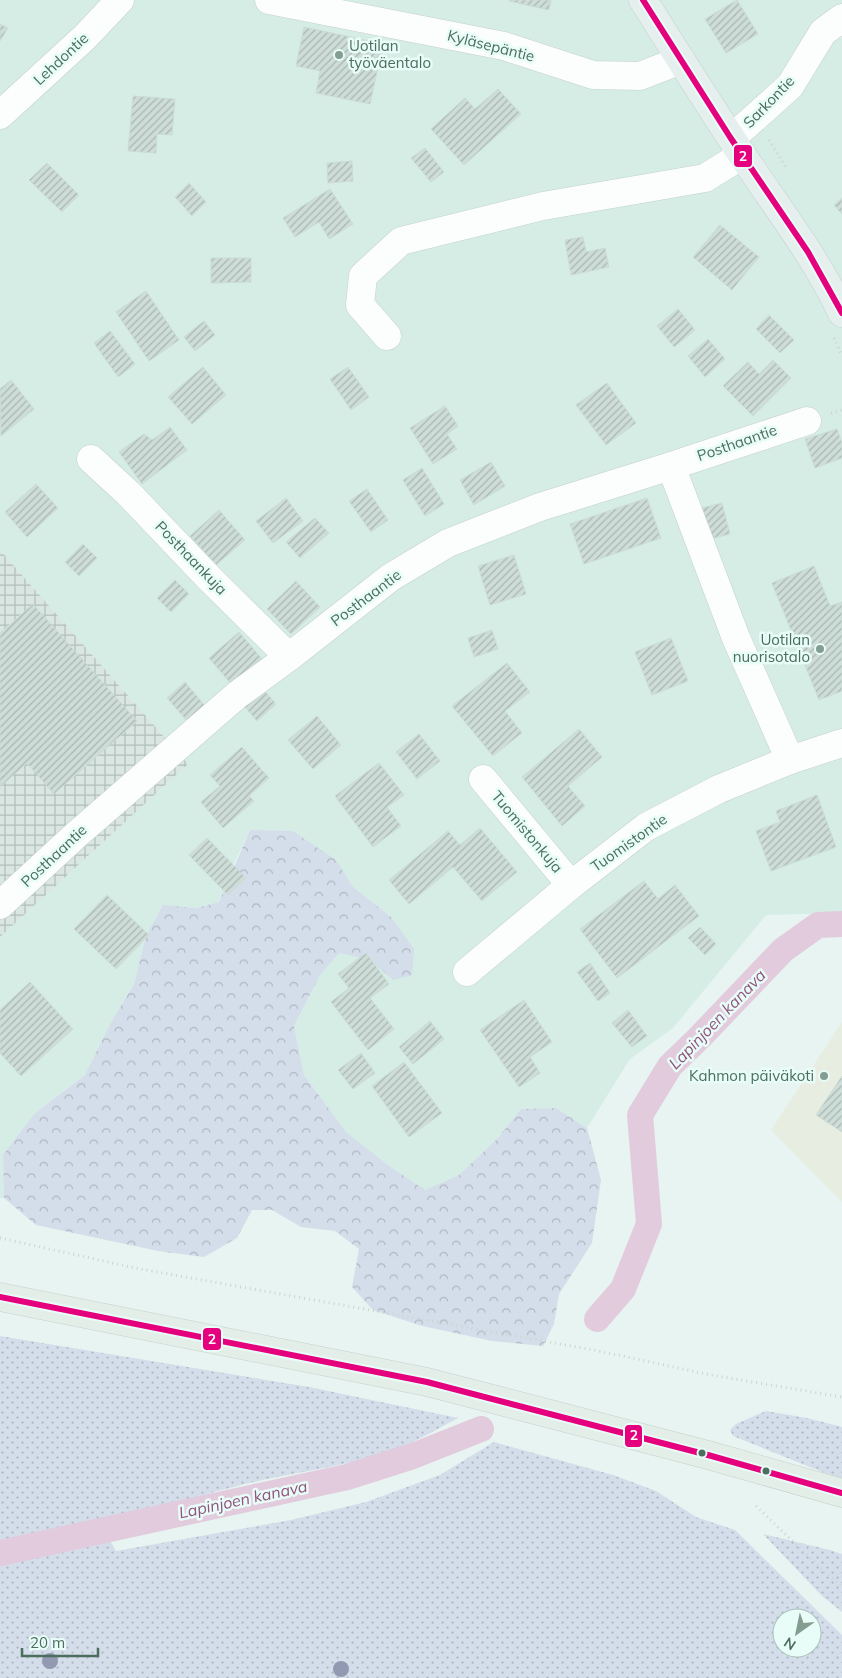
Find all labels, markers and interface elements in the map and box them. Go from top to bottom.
street label: Kyläsepäntie [446,26,537,66]
street label: Lehdontie [29,28,92,89]
place label: Uotilan työväentalo [349,36,431,72]
marker: Uotilan työväentalo [333,49,345,61]
street label: Sarkontie [739,71,798,132]
line badge: 2 [733,144,753,168]
text: 2 [739,147,747,165]
street label: Posthaantie [694,420,779,465]
street label: Posthaankuja [151,517,231,598]
street label: Posthaantie [327,565,405,630]
place label: Uotilan nuorisotalo [733,630,810,666]
marker: Uotilan nuorisotalo [814,643,826,655]
street label: Tuomistonkuja [488,787,567,876]
street label: Tuomistontie [587,809,671,876]
street label: Posthaantie [17,820,91,891]
water label: Lapinjoen kanava [664,965,770,1073]
place label: Kahmon päiväkoti [689,1066,814,1085]
marker: Kahmon päiväkoti [818,1070,830,1082]
line badge: 2 [202,1327,222,1351]
text: 2 [208,1330,216,1348]
line badge: 2 [624,1424,643,1448]
text: 2 [630,1426,638,1444]
unlabelled marker [697,1448,707,1458]
unlabelled marker [761,1466,771,1476]
water label: Lapinjoen kanava [177,1476,309,1522]
north arrow [772,1608,822,1658]
scale bar [22,1626,99,1658]
text: 20 m [30,1633,65,1652]
text: N [781,1633,799,1654]

